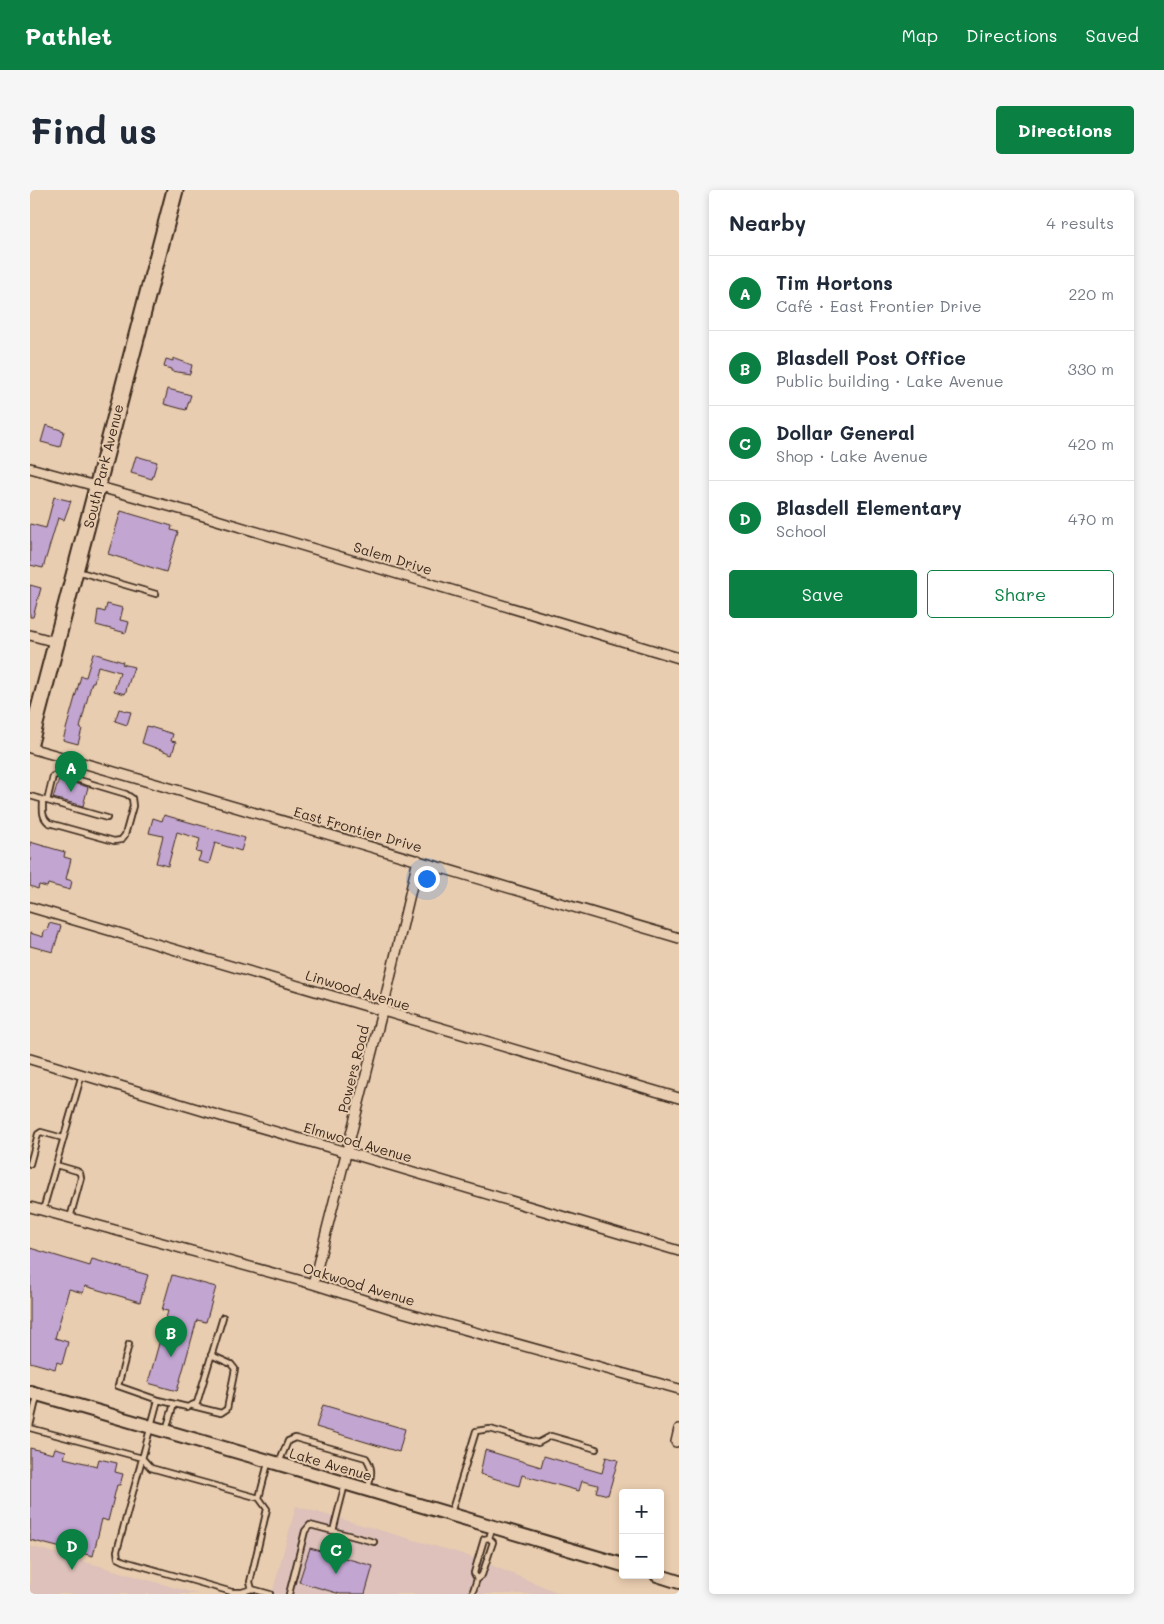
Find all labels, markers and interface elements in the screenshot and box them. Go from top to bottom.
text: Pathlet [25,20,112,51]
text: Map [901,23,938,47]
text: Directions [966,23,1058,47]
text: Saved [1086,23,1139,47]
button: Directions [996,106,1134,154]
text: Find us [30,107,157,153]
text: Nearby [729,209,806,236]
text: 4 results [1046,212,1114,233]
text: Tim Hortons [776,270,893,295]
text: A [739,283,751,304]
text: 220 m [1068,283,1114,304]
text: Café · East Frontier Drive [776,295,982,316]
text: Blasdell Post Office [776,345,966,370]
text: B [740,358,750,379]
text: 330 m [1068,358,1114,379]
text: Public building · Lake Avenue [776,370,1004,391]
street label: South Park Avenue [78,402,128,530]
text: Dollar General [776,420,915,445]
text: C [739,433,751,454]
text: 420 m [1068,433,1114,454]
text: Shop · Lake Avenue [776,445,928,466]
text: Blasdell Elementary [776,495,962,520]
text: D [739,508,751,529]
text: 470 m [1068,508,1114,529]
text: School [776,520,826,541]
street label: Salem Drive [351,537,435,579]
button: Save [729,570,917,618]
button: Share [927,570,1114,618]
pin: A [55,751,87,792]
street label: East Frontier Drive [292,802,424,856]
your location [414,866,440,892]
street label: Linwood Avenue [303,965,413,1015]
street label: Powers Road [333,1023,373,1115]
street label: Elmwood Avenue [302,1117,414,1167]
street label: Oakwood Avenue [301,1258,417,1310]
pin: B [155,1316,187,1357]
street label: Lake Avenue [287,1443,375,1485]
map controls [619,1489,664,1579]
button: + [619,1489,664,1534]
pin: D [56,1529,88,1570]
pin: C [320,1533,352,1574]
button: − [619,1534,664,1579]

